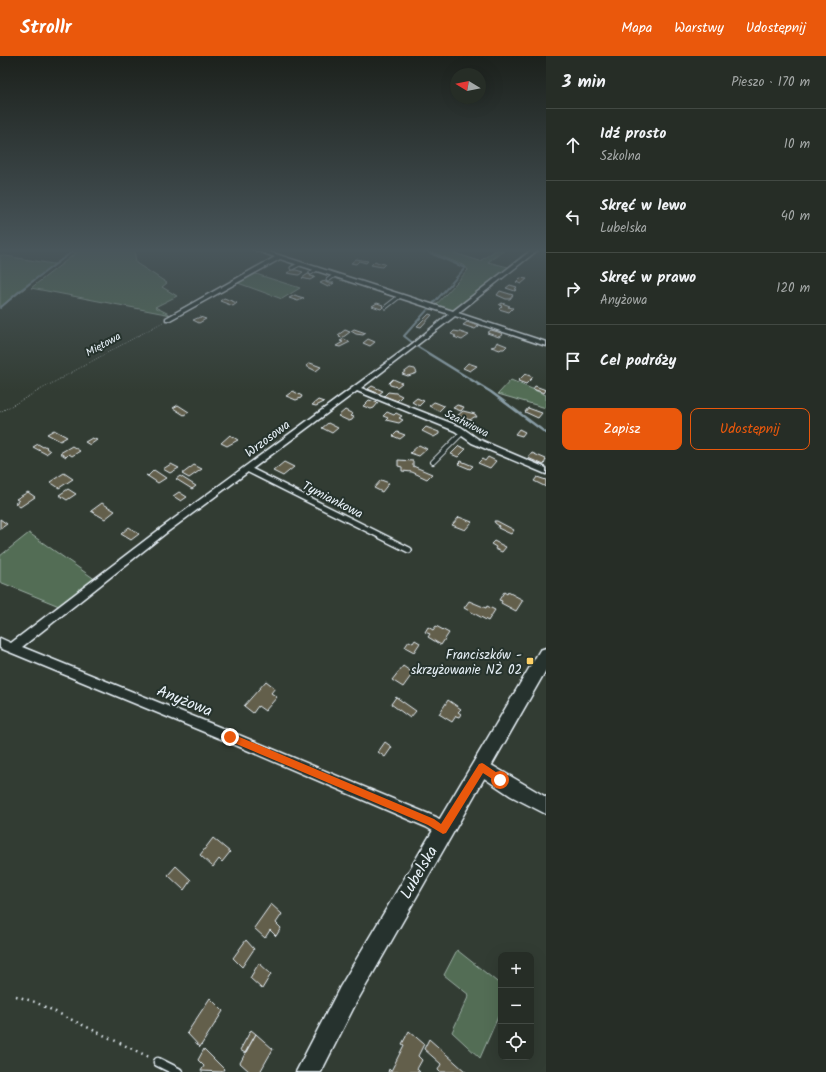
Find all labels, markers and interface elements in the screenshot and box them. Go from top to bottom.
text: Strollr [20,13,72,43]
text: Mapa [621,17,652,39]
text: Warstwy [674,17,724,39]
text: Udostępnij [746,17,806,39]
north arrow [450,68,486,104]
text: 3 min [562,69,606,96]
text: Pieszo · 170 m [731,72,810,93]
text: Idź prosto [600,122,666,146]
icon: ahead [562,134,584,156]
text: 10 m [784,134,810,155]
text: Szkolna [600,146,641,167]
text: Skręć w lewo [600,194,686,218]
icon: left [562,206,584,228]
text: 40 m [781,206,810,227]
text: Lubelska [600,218,647,239]
text: Skręć w prawo [600,266,696,290]
icon: right [562,278,584,300]
text: 120 m [776,278,810,299]
text: Anyżowa [600,290,647,311]
street label: Miętowa [83,328,124,362]
text: Cel podróży [600,349,676,373]
icon: arrive [562,350,584,372]
street label: Szałwiowa [441,405,492,443]
button: Zapisz [562,408,682,450]
button: Udostępnij [690,408,810,450]
street label: Wrzosowa [241,415,295,463]
street label: Tymiankowa [298,476,367,525]
place label: Franciszków - skrzyżowanie NŻ 02 [411,645,522,681]
marker: Franciszków - skrzyżowanie NŻ 02 [525,656,535,666]
street label: Anyżowa [153,679,216,724]
route end [221,728,239,746]
route start [491,771,509,789]
street label: Lubelska [394,841,445,904]
map controls [498,952,534,1060]
button: + [498,952,534,988]
button: − [498,988,534,1024]
button: locate [498,1024,534,1060]

